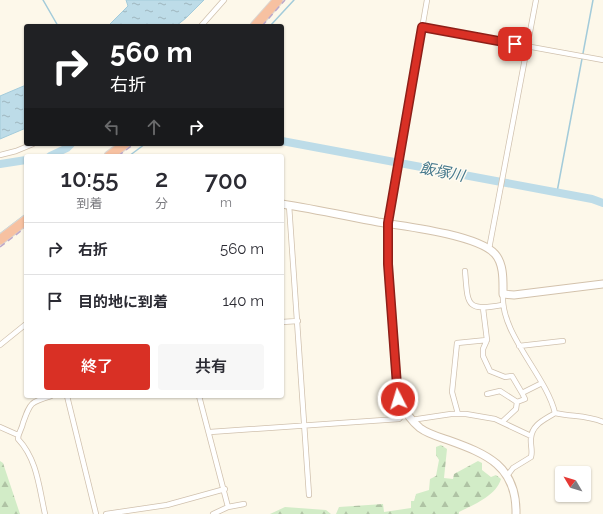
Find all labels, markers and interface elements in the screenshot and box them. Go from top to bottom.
pin [498,27,532,61]
icon: arrive [504,33,526,55]
text: 560 m [110,36,193,69]
icon: right [44,40,96,92]
text: 右折 [110,74,146,95]
icon: left [101,116,123,138]
icon: ahead [143,116,165,138]
icon: right [185,116,207,138]
water label: 飯塚川 [418,159,468,186]
text: 10:55 [61,164,118,193]
text: 2 [155,164,168,193]
text: 700 [205,166,247,195]
text: m [220,195,232,210]
text: 到着 [76,196,103,211]
text: 分 [155,196,168,211]
icon: right [44,238,66,260]
text: 560 m [220,240,264,258]
text: 右折 [78,241,108,259]
icon: arrive [44,290,66,312]
text: 140 m [223,292,264,310]
text: 目的地に到着 [78,293,168,311]
button: 終了 [44,344,150,390]
button: 共有 [158,344,264,390]
position arrow [377,378,419,420]
north arrow [555,466,591,502]
map controls [555,466,591,502]

